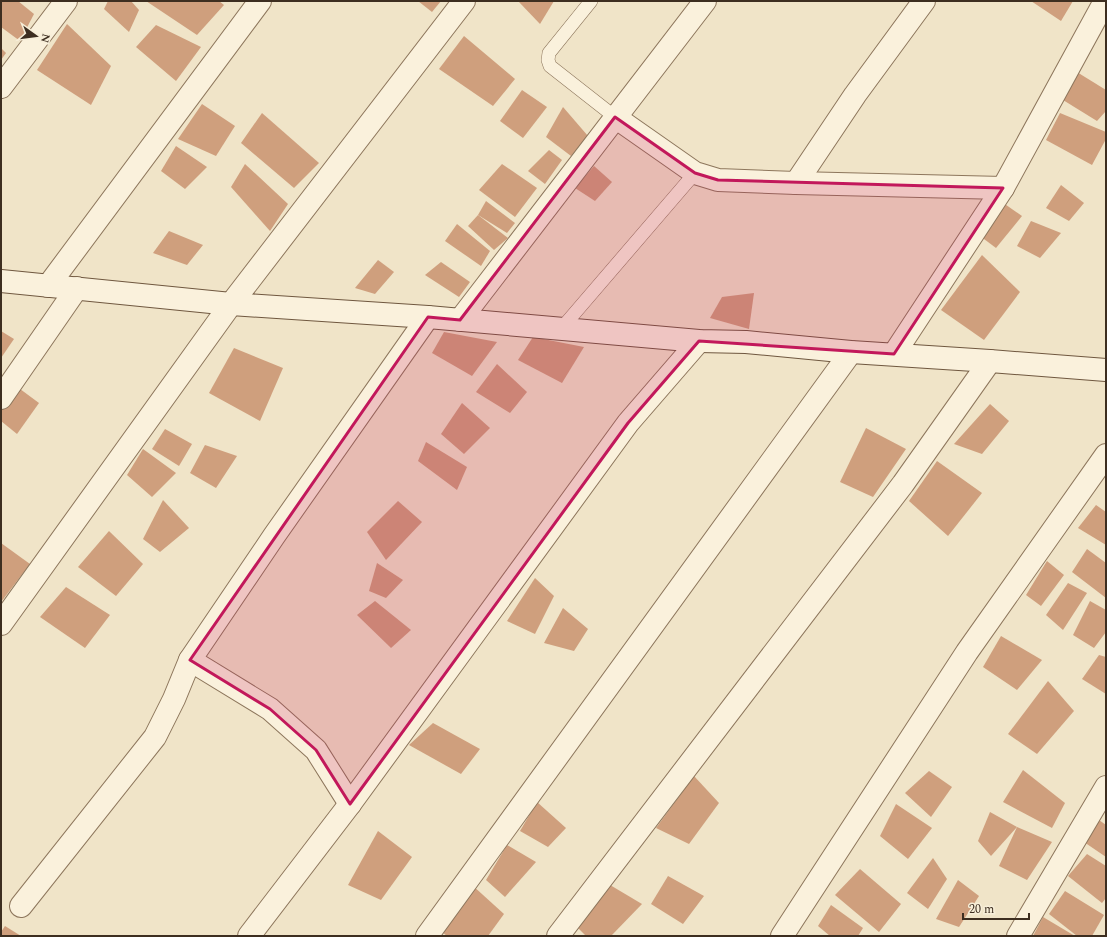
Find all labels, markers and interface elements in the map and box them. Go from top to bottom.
north arrow [16,16,56,56]
text: N [36,32,55,45]
scale bar [963,895,1029,921]
text: 20 m [969,900,994,919]

